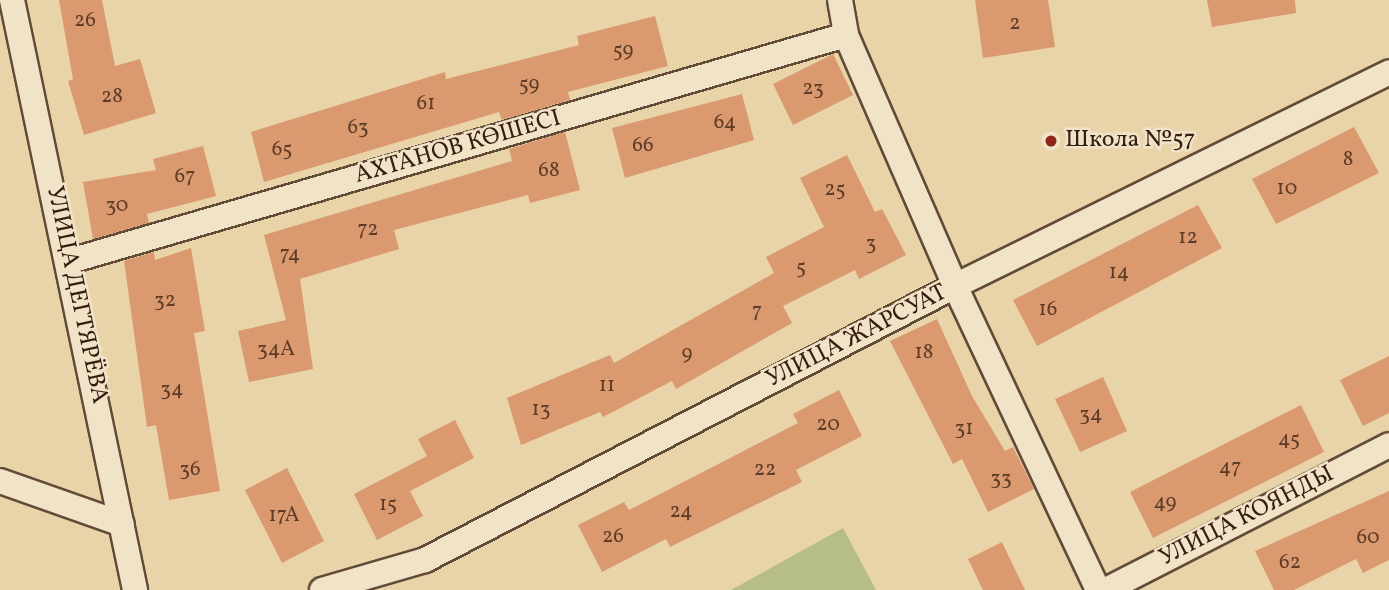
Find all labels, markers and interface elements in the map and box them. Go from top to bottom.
house number: 26 [74,8,96,34]
house number: 2 [1009,11,1021,37]
house number: 59 [613,38,633,64]
house number: 59 [519,72,539,98]
house number: 23 [802,76,824,102]
house number: 28 [101,84,123,110]
house number: 61 [417,91,435,117]
street label: АХТАНОВ КӨШЕСІ [352,105,564,191]
house number: 64 [714,110,736,136]
house number: 63 [347,115,369,141]
place label: Школа №57 [1065,127,1195,155]
house number: 66 [632,133,654,159]
marker: Школа №57 [1043,133,1059,149]
house number: 65 [272,137,292,163]
house number: 8 [1343,147,1353,173]
house number: 68 [538,158,560,184]
house number: 67 [175,164,195,190]
house number: 10 [1277,176,1297,202]
house number: 25 [824,177,846,203]
street label: УЛИЦА ДЕГТЯРЁВА [39,184,113,406]
house number: 30 [106,193,128,219]
house number: 72 [357,217,379,243]
house number: 12 [1178,225,1198,251]
house number: 3 [866,231,876,257]
house number: 74 [280,242,300,268]
house number: 5 [796,255,806,281]
house number: 14 [1109,260,1129,286]
street label: УЛИЦА ЖАРСУАТ [762,279,952,395]
house number: 32 [154,288,176,314]
house number: 16 [1039,297,1057,323]
house number: 7 [752,299,762,325]
house number: 34А [257,337,295,363]
house number: 18 [915,340,933,366]
house number: 9 [682,341,692,367]
house number: 11 [599,373,615,399]
house number: 34 [160,377,184,403]
house number: 13 [532,397,550,423]
house number: 34 [1079,402,1103,428]
house number: 20 [816,412,840,438]
house number: 31 [955,416,973,442]
house number: 45 [1278,427,1300,453]
house number: 47 [1219,455,1241,481]
house number: 36 [179,457,201,483]
house number: 22 [754,457,776,483]
street label: УЛИЦА КОЯНДЫ [1155,461,1339,573]
house number: 33 [990,466,1012,492]
house number: 49 [1154,490,1176,516]
house number: 15 [379,492,397,518]
house number: 24 [669,499,693,525]
house number: 17А [268,503,300,529]
house number: 26 [602,524,624,550]
house number: 60 [1356,525,1380,551]
house number: 62 [1279,550,1301,576]

